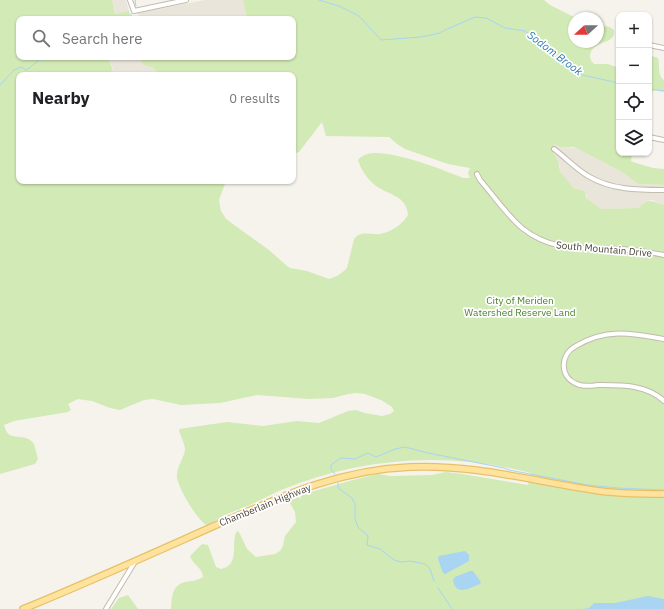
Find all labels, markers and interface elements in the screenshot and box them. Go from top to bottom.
north arrow [568,12,604,48]
map controls [616,12,652,156]
button: + [616,12,652,48]
search box [16,16,296,60]
icon: search [30,27,52,49]
water label: Sodom Brook [525,28,586,78]
text: Search here [62,29,142,48]
button: − [616,48,652,84]
button: locate [616,84,652,120]
text: Nearby [32,87,90,109]
text: 0 results [229,90,280,107]
button: layers [616,120,652,156]
street label: South Mountain Drive [555,238,653,260]
park label: City of Meriden Watershed Reserve Land [464,294,576,319]
street label: Chamberlain Highway [217,481,313,529]

